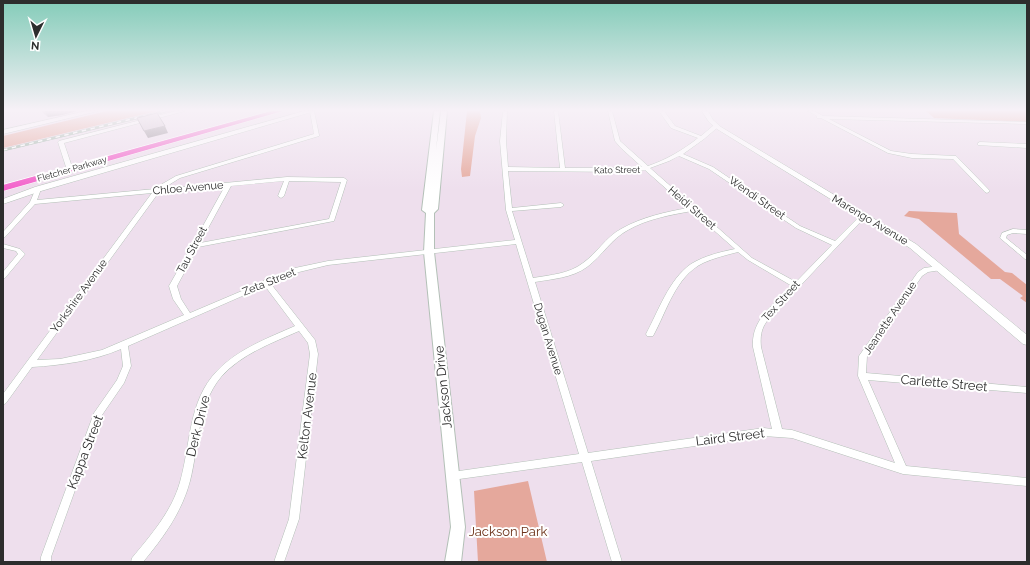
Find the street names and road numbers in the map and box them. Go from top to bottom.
street label: Fletcher Parkway [36,154,108,184]
street label: Kato Street [594,165,640,175]
street label: Wendi Street [726,174,788,222]
street label: Chloe Avenue [152,178,224,198]
street label: Heidi Street [665,184,719,233]
street label: Marengo Avenue [830,192,911,248]
street label: Tau Street [174,224,210,276]
street label: Yorkshire Avenue [48,256,110,335]
street label: Zeta Street [241,265,298,299]
street label: Tex Street [759,278,803,324]
street label: Jeanette Avenue [861,279,920,357]
street label: Dugan Avenue [531,301,565,377]
street label: Jackson Drive [431,344,455,429]
street label: Kelton Avenue [294,371,320,460]
street label: Carlette Street [900,372,989,394]
street label: Derk Drive [183,393,213,458]
street label: Kappa Street [64,412,106,491]
street label: Laird Street [695,425,766,449]

